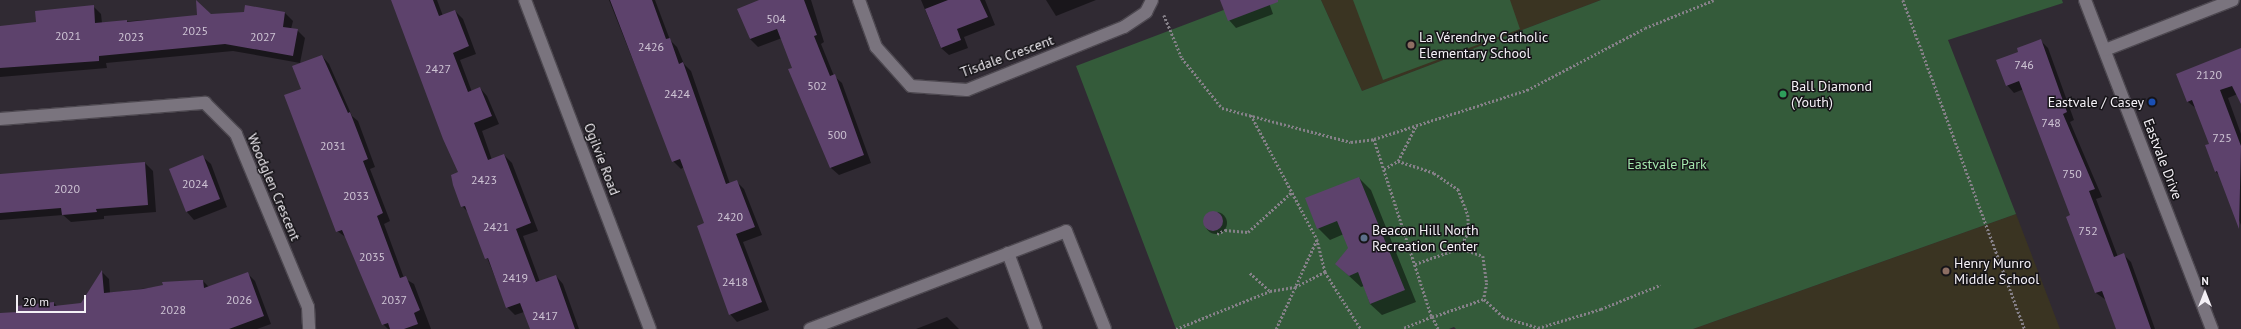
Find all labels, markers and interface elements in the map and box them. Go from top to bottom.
house number: 504 [766,12,786,26]
house number: 2025 [182,24,208,38]
house number: 2021 [55,29,81,43]
place label: La Vérendrye Catholic Elementary School [1419,29,1549,62]
house number: 2023 [118,30,144,44]
house number: 2027 [250,30,276,44]
street label: Tisdale Crescent [958,31,1056,81]
house number: 2426 [638,40,664,54]
marker: La Vérendrye Catholic Elementary School [1406,40,1416,50]
house number: 746 [2014,58,2034,72]
house number: 2427 [425,62,451,76]
house number: 2120 [2196,68,2222,82]
place label: Ball Diamond (Youth) [1791,78,1872,110]
house number: 502 [807,79,827,93]
house number: 2424 [664,87,690,101]
marker: Ball Diamond (Youth) [1778,89,1788,99]
place label: Eastvale / Casey [2048,94,2144,110]
marker: Eastvale / Casey [2147,97,2157,107]
house number: 748 [2041,116,2061,130]
street label: Eastvale Drive [2140,116,2186,202]
street label: Ogilvie Road [581,121,623,197]
house number: 500 [827,128,847,142]
street label: Woodglen Crescent [244,131,304,243]
house number: 725 [2212,131,2232,145]
house number: 2031 [320,139,346,153]
park label: Eastvale Park [1627,156,1707,172]
house number: 750 [2062,167,2082,181]
house number: 2423 [471,173,497,187]
house number: 2024 [182,177,208,191]
house number: 2020 [54,182,80,196]
house number: 2033 [343,189,369,203]
house number: 2420 [717,210,743,224]
house number: 2421 [483,220,509,234]
place label: Beacon Hill North Recreation Center [1372,222,1479,254]
house number: 752 [2078,224,2098,238]
marker: Beacon Hill North Recreation Center [1359,233,1369,243]
house number: 2035 [359,250,385,264]
place label: Henry Munro Middle School [1954,255,2039,288]
marker: Henry Munro Middle School [1941,266,1951,276]
house number: 2419 [502,271,528,285]
north arrow [2185,273,2225,313]
text: N [2201,274,2209,288]
house number: 2418 [722,275,748,289]
scale bar [18,287,88,313]
house number: 2026 [226,293,252,307]
house number: 2037 [381,293,407,307]
text: 20 m [23,294,49,309]
house number: 2028 [160,303,186,317]
house number: 2417 [532,309,558,323]

